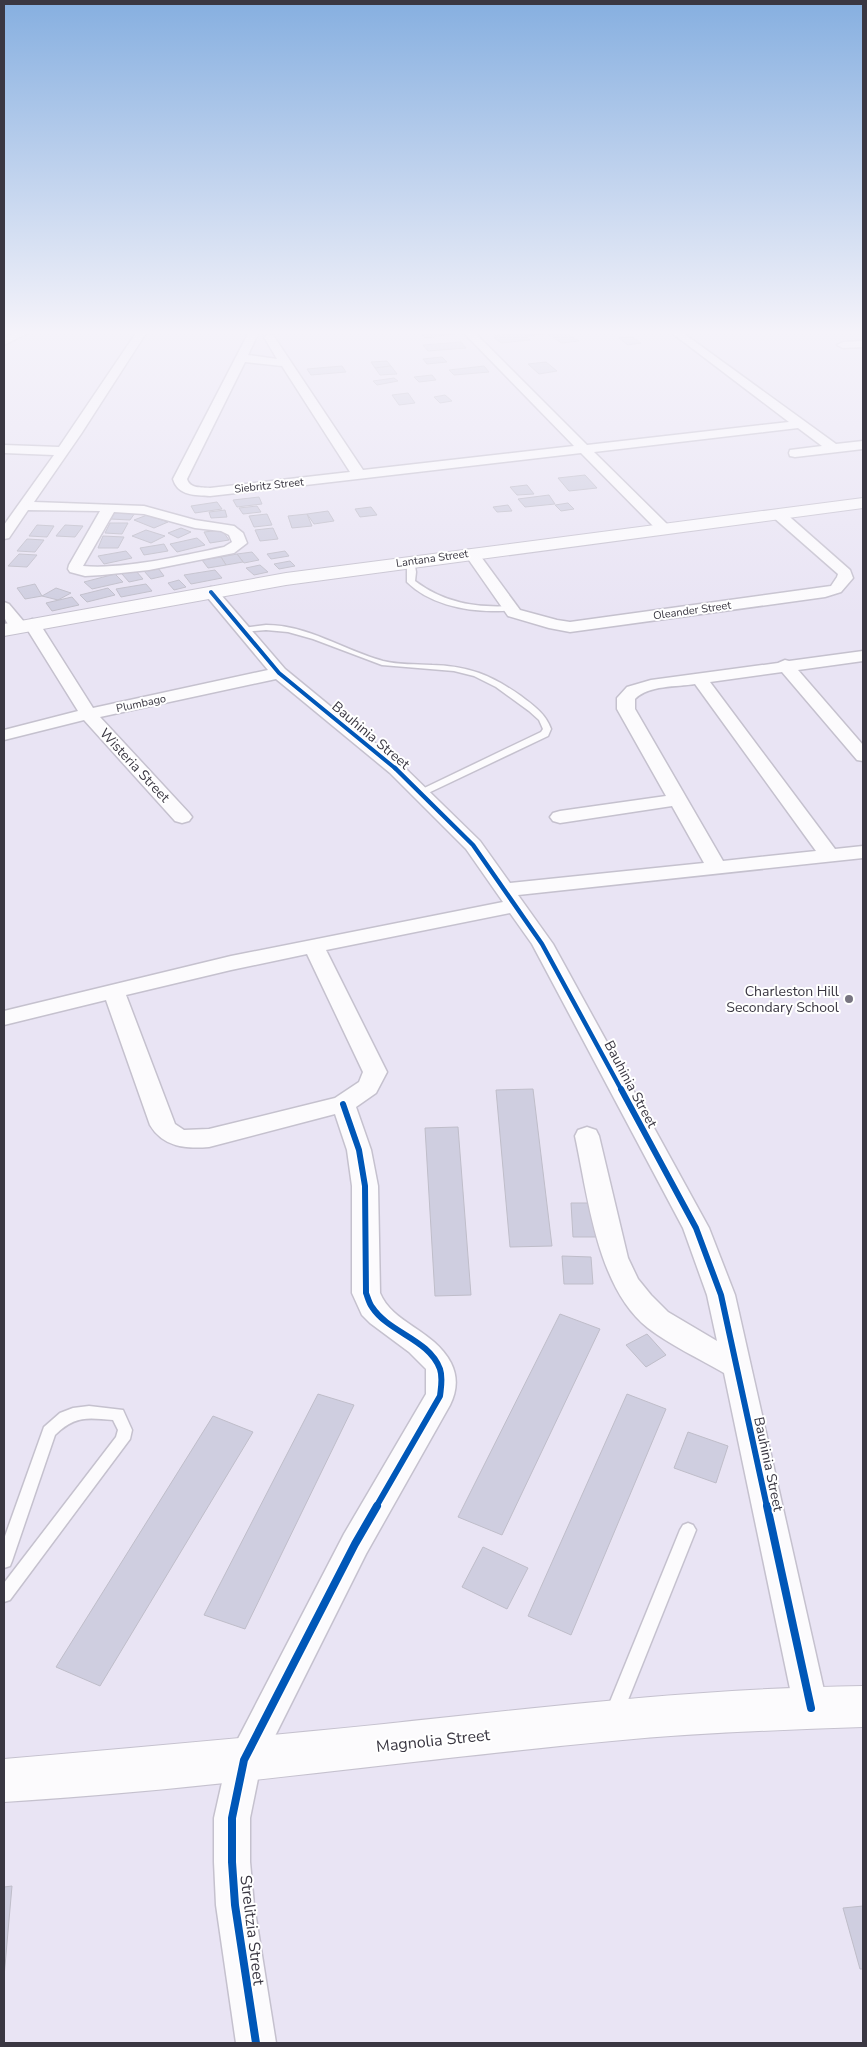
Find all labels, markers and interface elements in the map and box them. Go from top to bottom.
street label: Siebritz Street [234,474,305,497]
street label: Lantana Street [395,546,469,571]
street label: Oleander Street [652,598,732,623]
street label: Plumbago [115,691,167,716]
street label: Bauhinia Street [328,697,414,774]
street label: Wisteria Street [95,724,174,807]
place label: Charleston Hill Secondary School [726,982,840,1017]
marker: Charleston Hill Secondary School [843,993,855,1005]
street label: Bauhinia Street [600,1037,662,1131]
street label: Bauhinia Street [749,1415,788,1513]
street label: Magnolia Street [375,1724,491,1758]
street label: Strelitzia Street [234,1874,270,1987]

